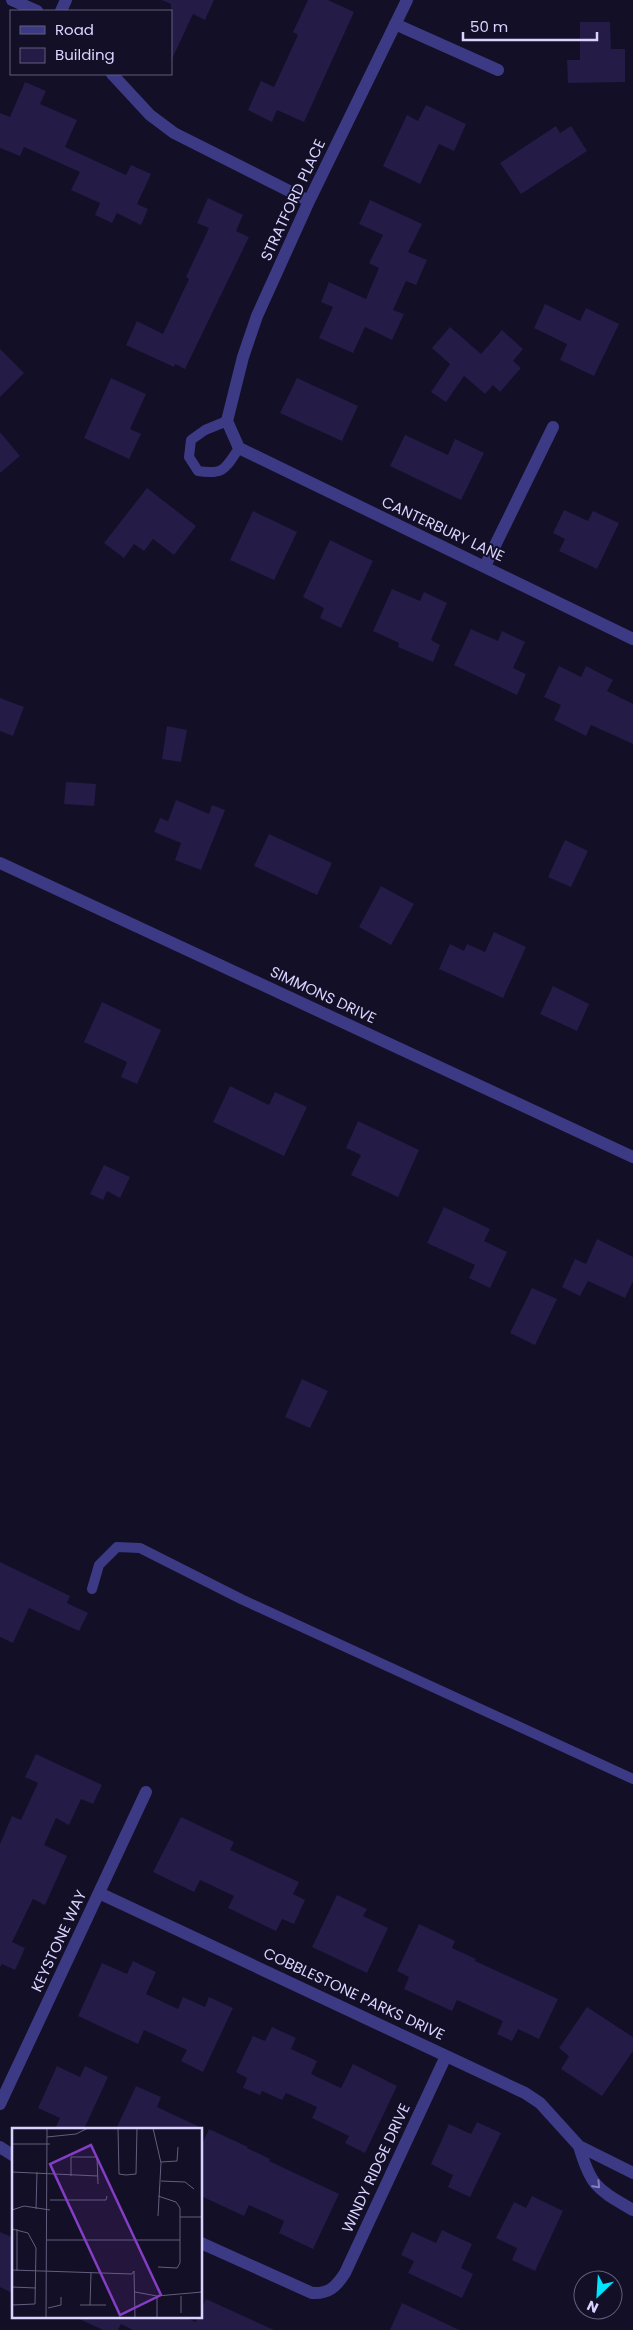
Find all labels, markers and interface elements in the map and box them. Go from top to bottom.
legend [10,10,172,75]
scale bar [463,10,597,42]
text: 50 m [470,16,508,37]
text: Road [55,19,94,40]
text: Building [55,44,115,65]
street label: STRATFORD PLACE [255,136,330,264]
street label: CANTERBURY LANE [378,491,508,566]
street label: SIMMONS DRIVE [267,961,380,1028]
street label: KEYSTONE WAY [26,1886,91,1995]
street label: COBBLESTONE PARKS DRIVE [260,1942,448,2045]
street label: WINDY RIDGE DRIVE [336,2100,415,2236]
inset map [12,2128,202,2318]
one-way arrow [591,2179,600,2188]
north arrow [573,2270,623,2320]
text: N [584,2295,602,2318]

